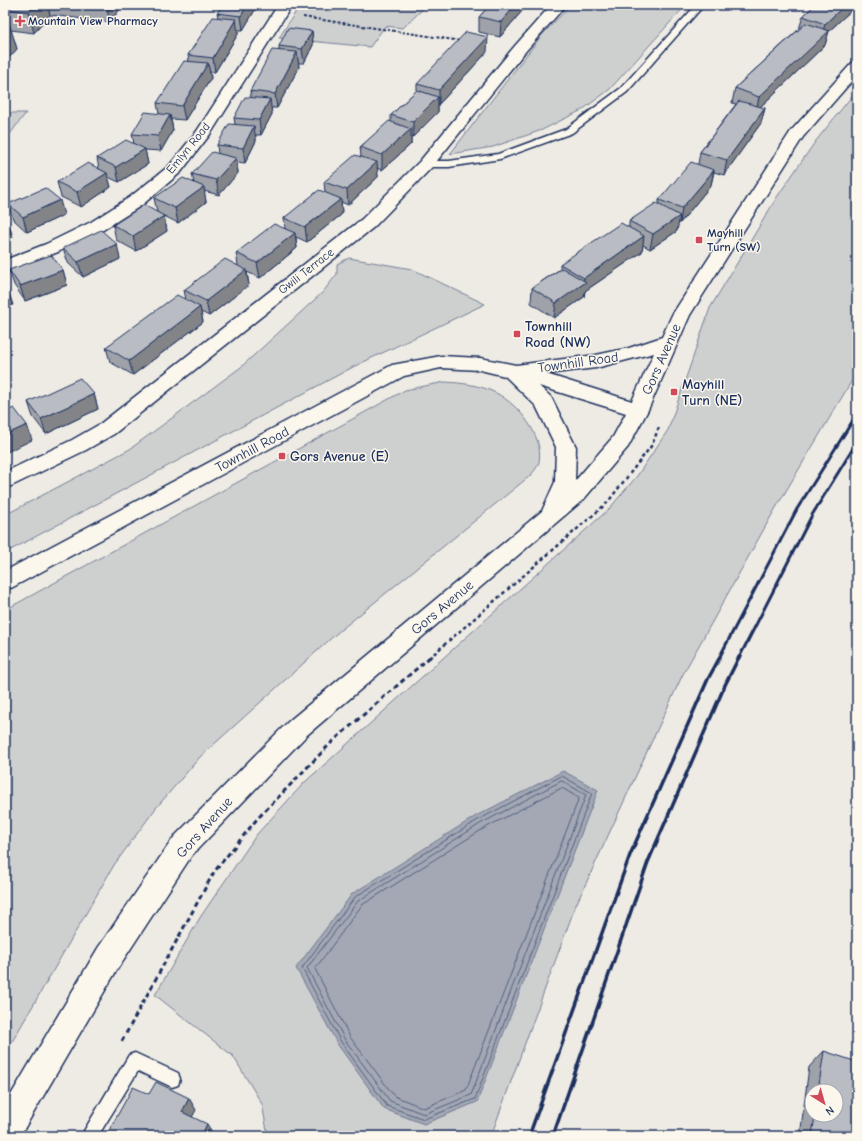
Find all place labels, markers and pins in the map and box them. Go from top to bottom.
place label: Mountain View Pharmacy [28,14,158,28]
marker: Mountain View Pharmacy [15,16,25,26]
place label: Mayhill Turn (SW) [707,226,760,254]
marker: Mayhill Turn (SW) [694,235,704,245]
place label: Townhill Road (NW) [525,318,591,351]
marker: Townhill Road (NW) [512,329,522,339]
place label: Mayhill Turn (NE) [682,376,742,409]
marker: Mayhill Turn (NE) [669,387,679,397]
place label: Gors Avenue (E) [290,448,389,465]
marker: Gors Avenue (E) [277,451,287,461]

